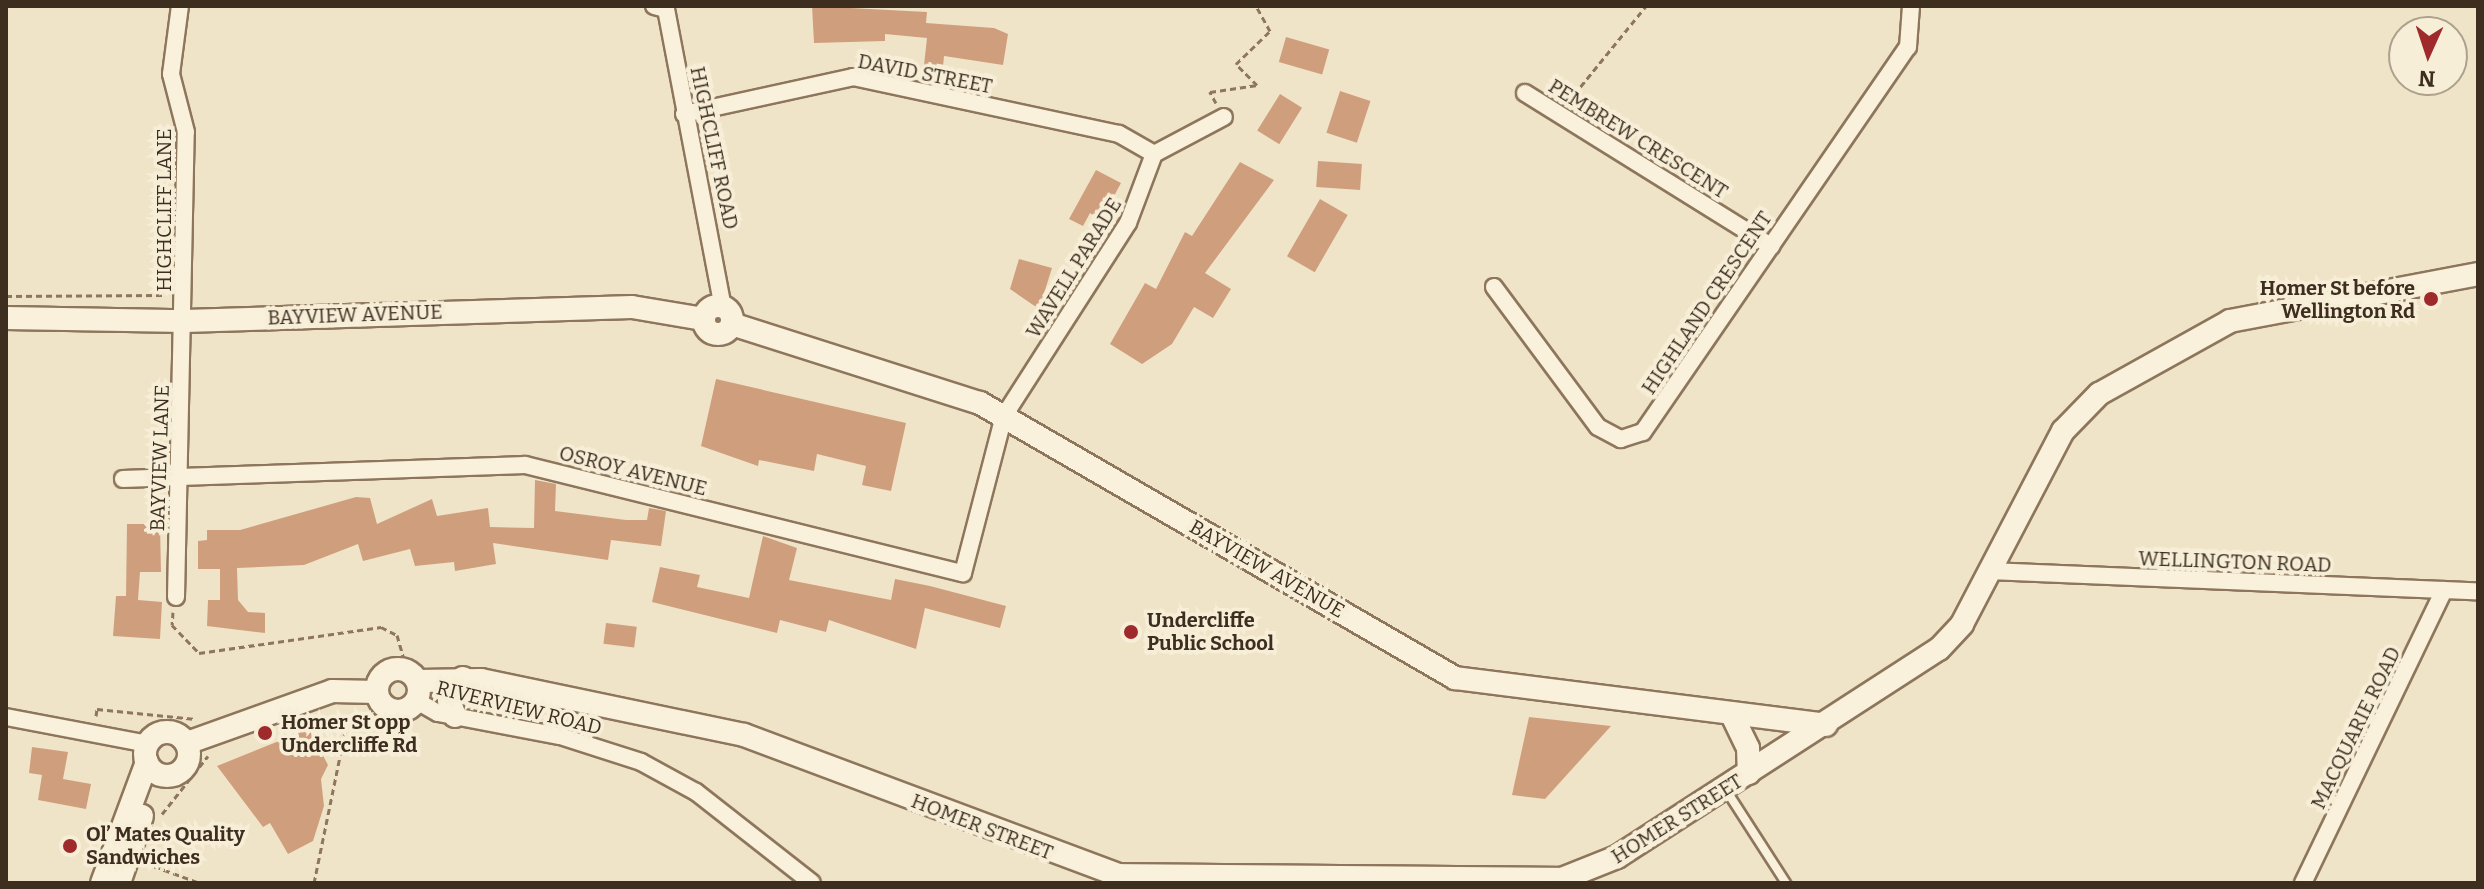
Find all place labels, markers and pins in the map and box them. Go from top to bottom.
place label: Homer St before Wellington Rd [2260,276,2415,323]
marker: Homer St before Wellington Rd [2422,290,2440,308]
place label: Undercliffe Public School [1147,608,1274,655]
marker: Undercliffe Public School [1122,623,1140,641]
place label: Homer St opp Undercliffe Rd [281,710,417,757]
marker: Homer St opp Undercliffe Rd [256,724,274,742]
place label: Ol’ Mates Quality Sandwiches [86,822,245,869]
marker: Ol’ Mates Quality Sandwiches [61,837,79,855]

